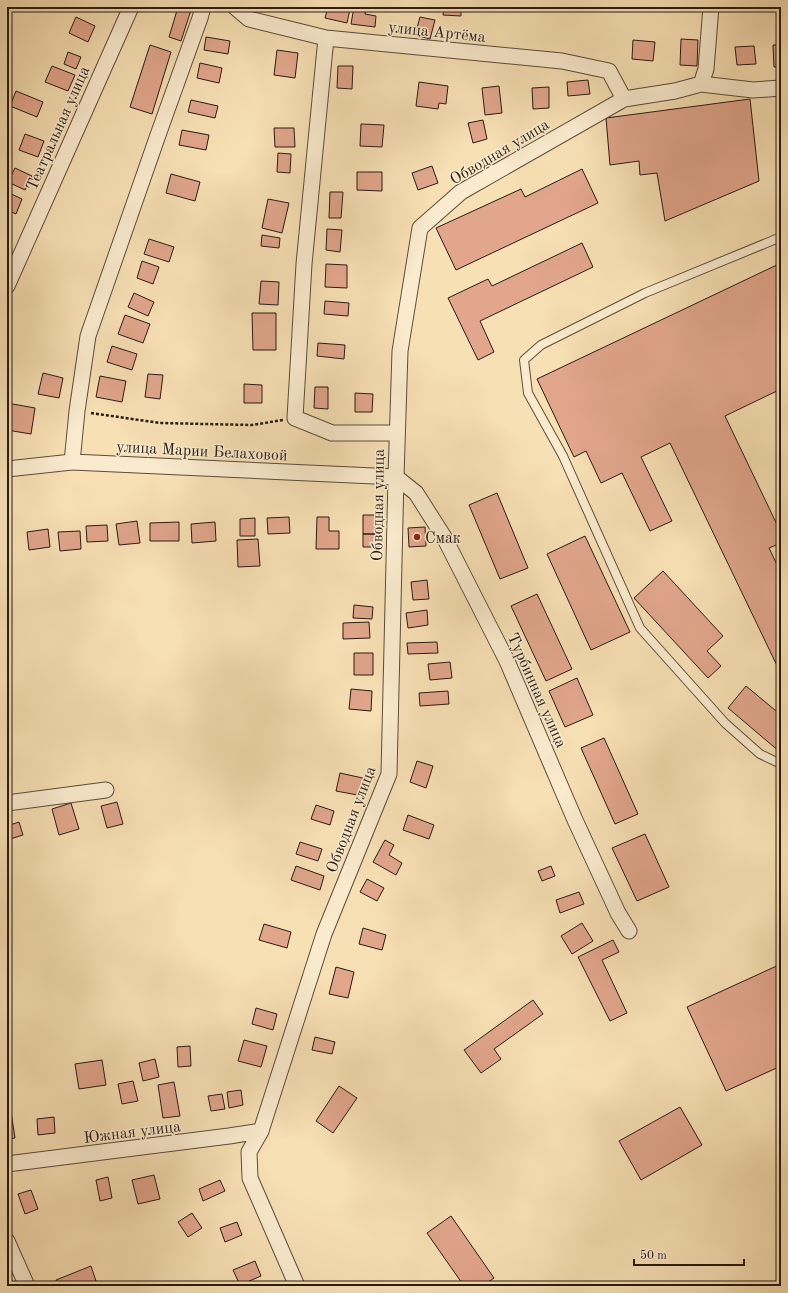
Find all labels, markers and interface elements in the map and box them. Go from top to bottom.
street label: улица Артёма [387,20,486,46]
street label: Театральная улица [24,64,94,193]
street label: Обводная улица [448,117,552,189]
street label: улица Марии Белаховой [116,440,288,464]
street label: Обводная улица [370,449,388,561]
place label: Смак [425,531,461,547]
marker: Смак [412,532,422,542]
street label: Турбинная улица [504,631,569,751]
street label: Обводная улица [324,764,380,875]
street label: Южная улица [83,1119,182,1147]
scale bar [634,1241,744,1267]
text: 50 m [640,1249,667,1262]

